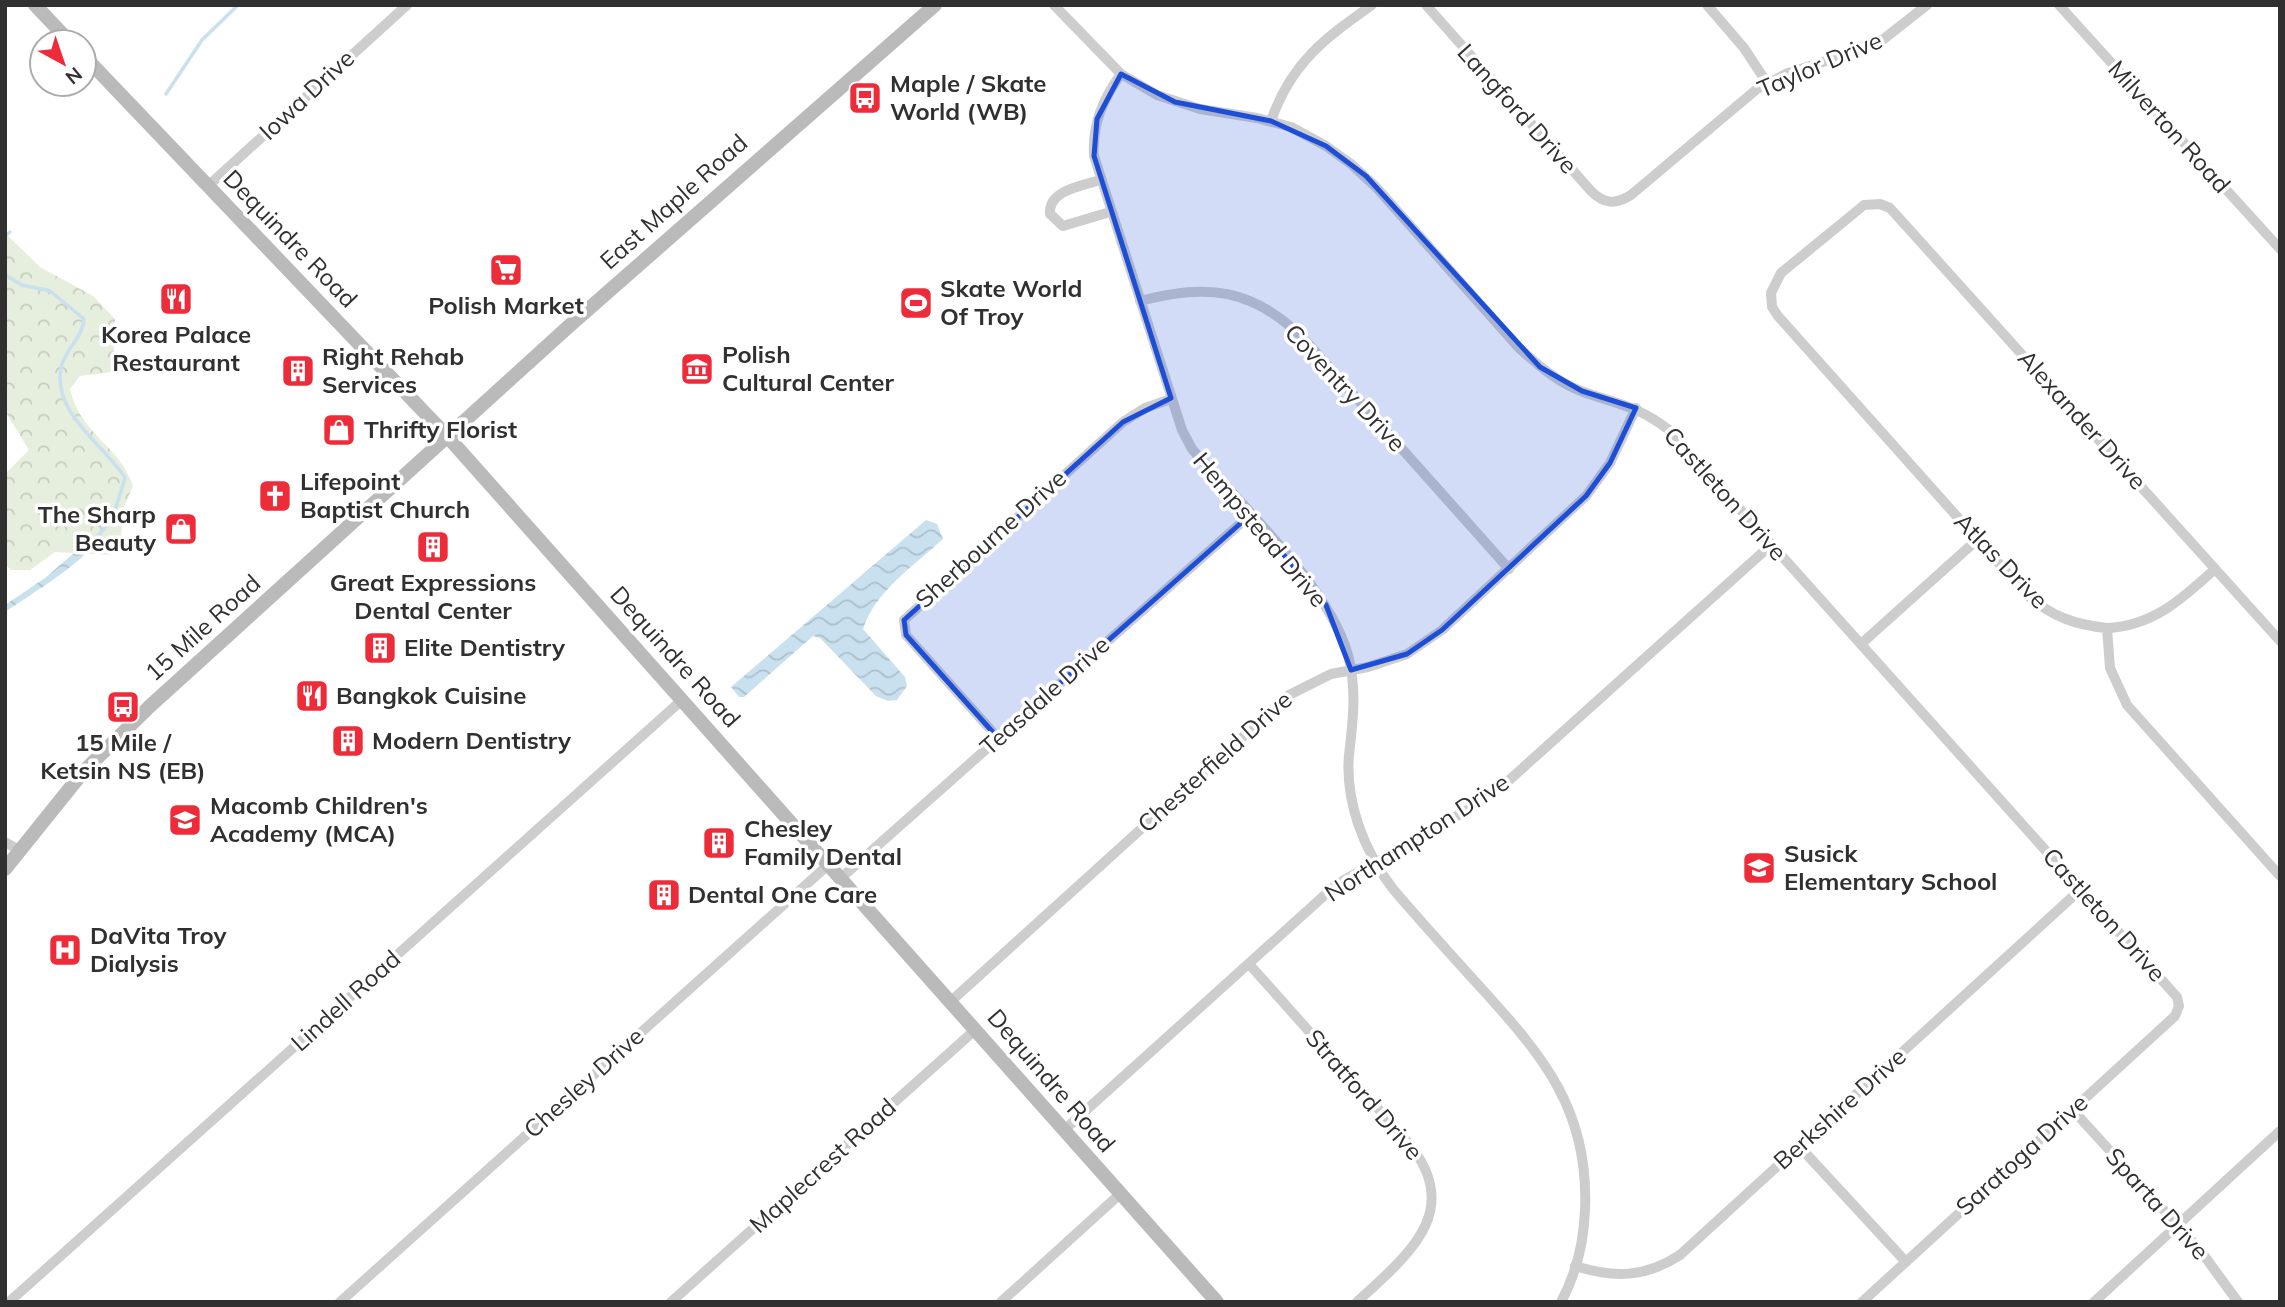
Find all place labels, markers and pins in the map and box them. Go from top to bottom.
place label: Maple / Skate World (WB) [890,68,1046,126]
bus stop icon: Maple / Skate World (WB) [846,79,884,117]
supermarket icon: Polish Market [487,251,525,289]
place label: Skate World Of Troy [940,273,1082,331]
restaurant icon: Korea Palace Restaurant [157,280,195,318]
sports icon: Skate World Of Troy [897,284,935,322]
place label: Polish Market [428,290,584,320]
place label: Korea Palace Restaurant [101,319,251,377]
place label: Polish Cultural Center [722,339,894,397]
place label: Right Rehab Services [322,341,464,399]
museum icon: Polish Cultural Center [678,350,716,388]
building icon: Right Rehab Services [279,352,317,390]
shop icon: Thrifty Florist [320,411,358,449]
place label: Thrifty Florist [364,414,517,444]
place label: Lifepoint Baptist Church [300,466,470,524]
church icon: Lifepoint Baptist Church [256,477,294,515]
place label: The Sharp Beauty [38,499,157,557]
shop icon: The Sharp Beauty [162,510,200,548]
building icon: Great Expressions Dental Center [414,528,452,566]
place label: Great Expressions Dental Center [330,567,536,625]
building icon: Elite Dentistry [361,629,399,667]
place label: Elite Dentistry [404,632,566,662]
restaurant icon: Bangkok Cuisine [293,677,331,715]
place label: Bangkok Cuisine [336,680,527,710]
bus stop icon: 15 Mile / Ketsin NS (EB) [104,688,142,726]
building icon: Modern Dentistry [329,722,367,760]
place label: Modern Dentistry [372,725,572,755]
place label: 15 Mile / Ketsin NS (EB) [40,727,206,785]
place label: Macomb Children's Academy (MCA) [210,790,428,848]
school or university icon: Macomb Children's Academy (MCA) [166,801,204,839]
place label: Chesley Family Dental [744,813,902,871]
building icon: Chesley Family Dental [700,824,738,862]
place label: Susick Elementary School [1784,838,1997,896]
school or university icon: Susick Elementary School [1740,849,1778,887]
building icon: Dental One Care [645,876,683,914]
place label: Dental One Care [688,879,877,909]
place label: DaVita Troy Dialysis [90,920,227,978]
hospital icon: DaVita Troy Dialysis [46,931,84,969]

